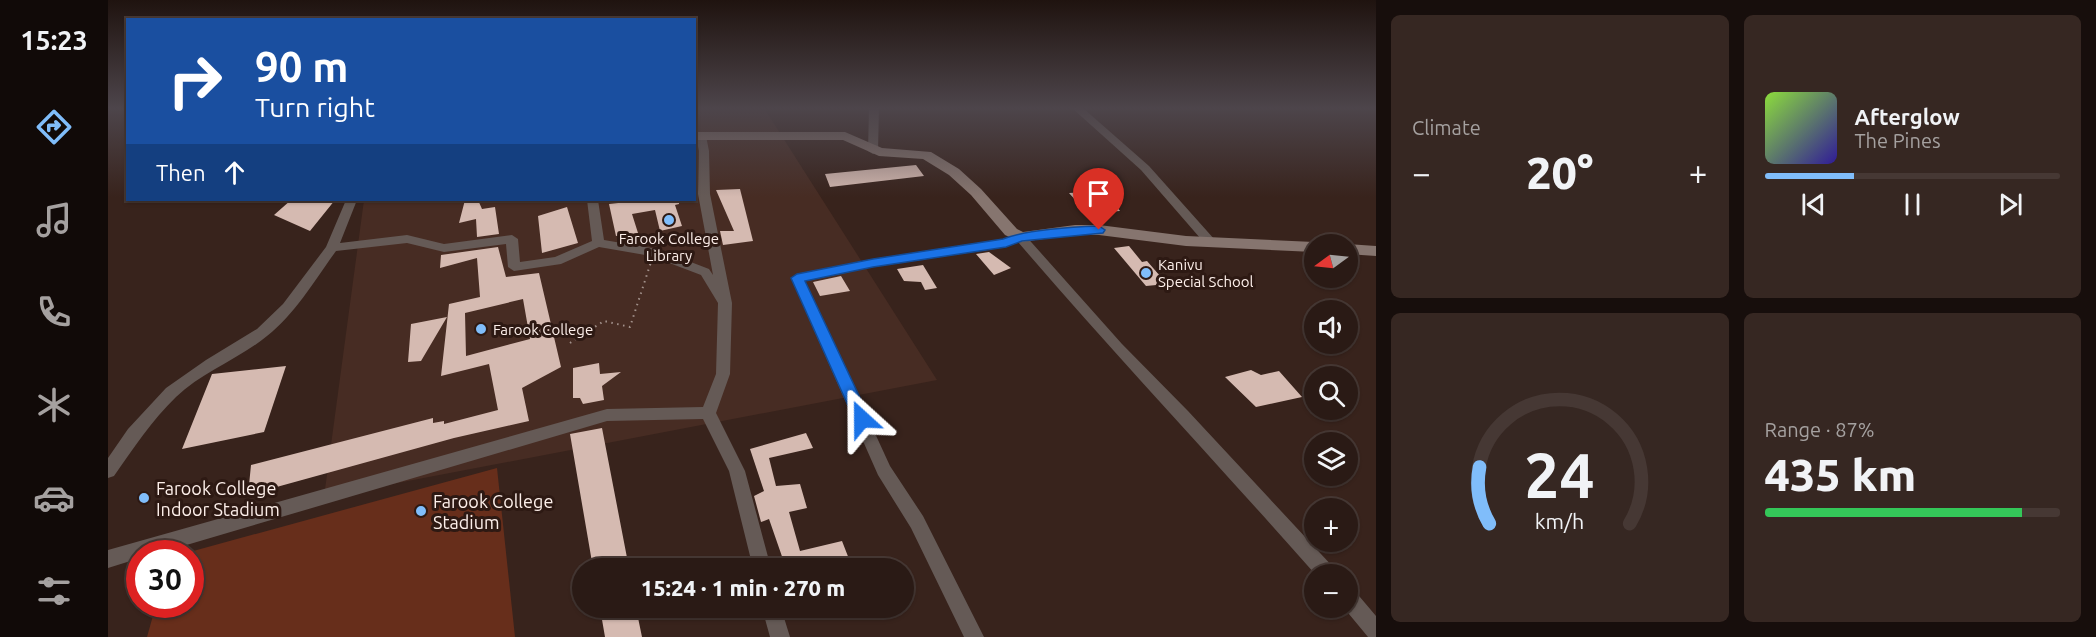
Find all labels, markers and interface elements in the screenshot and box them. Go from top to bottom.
text: 15:23 [20,25,88,55]
icon: right [156,42,234,120]
text: 90 m [255,43,349,90]
text: Turn right [255,92,375,122]
text: Afterglow [1855,104,1960,129]
icon: directions [33,106,75,148]
text: Climate [1412,116,1481,139]
text: The Pines [1855,129,1941,152]
text: 20° [1526,147,1593,198]
text: − [1412,154,1431,191]
text: + [1689,154,1707,191]
icon: ahead [218,156,251,189]
text: Then [156,160,206,185]
pin [1073,168,1124,230]
icon: arrive [1082,177,1115,210]
icon: previous [1797,188,1830,221]
icon: pause [1896,188,1929,221]
icon: next [1994,188,2027,221]
icon: music [33,199,75,241]
marker: Farook College Library [662,213,676,227]
place label: Farook College Library [619,230,719,264]
north arrow [1304,234,1358,288]
map controls [1304,234,1358,618]
place label: Kanivu Special School [1158,256,1254,290]
marker: Kanivu Special School [1139,266,1153,280]
icon: phone [33,291,75,333]
button: sound [1304,300,1358,354]
place label: Farook College [493,321,593,338]
marker: Farook College [474,322,488,336]
button: search [1304,366,1358,420]
icon: climate [33,384,75,426]
position arrow [830,387,894,451]
text: Range · 87% [1765,418,1875,441]
button: layers [1304,432,1358,486]
text: 24 [1525,440,1595,510]
text: 435 km [1765,449,1916,500]
icon: car [33,477,75,519]
place label: Farook College Indoor Stadium [156,478,280,519]
marker: Farook College Indoor Stadium [137,491,151,505]
place label: Farook College Stadium [433,491,553,532]
button: + [1304,498,1358,552]
marker: Farook College Stadium [414,504,428,518]
text: km/h [1535,510,1584,534]
speed limit sign: 30 [126,540,204,618]
button: − [1304,564,1358,618]
icon: filters [33,570,75,612]
text: 15:24 · 1 min · 270 m [641,575,845,600]

